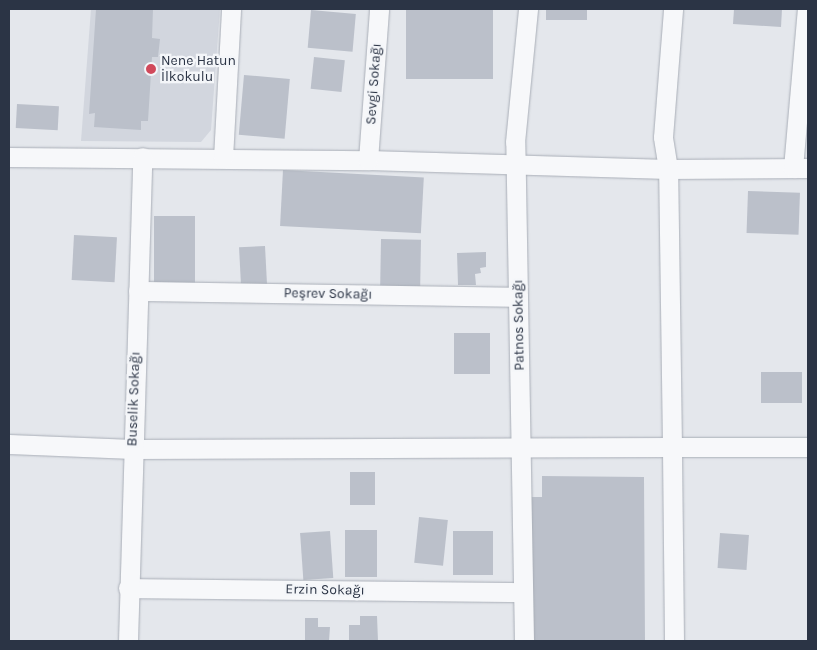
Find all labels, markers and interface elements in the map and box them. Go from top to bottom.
street label: Sevgi Sokağı [363,43,385,125]
place label: Nene Hatun İlkokulu [161,53,236,85]
marker: Nene Hatun İlkokulu [145,63,157,75]
street label: Patnos Sokağı [510,279,528,371]
street label: Peşrev Sokağı [284,285,372,303]
street label: Buselik Sokağı [124,351,144,447]
street label: Erzin Sokağı [285,581,365,599]

